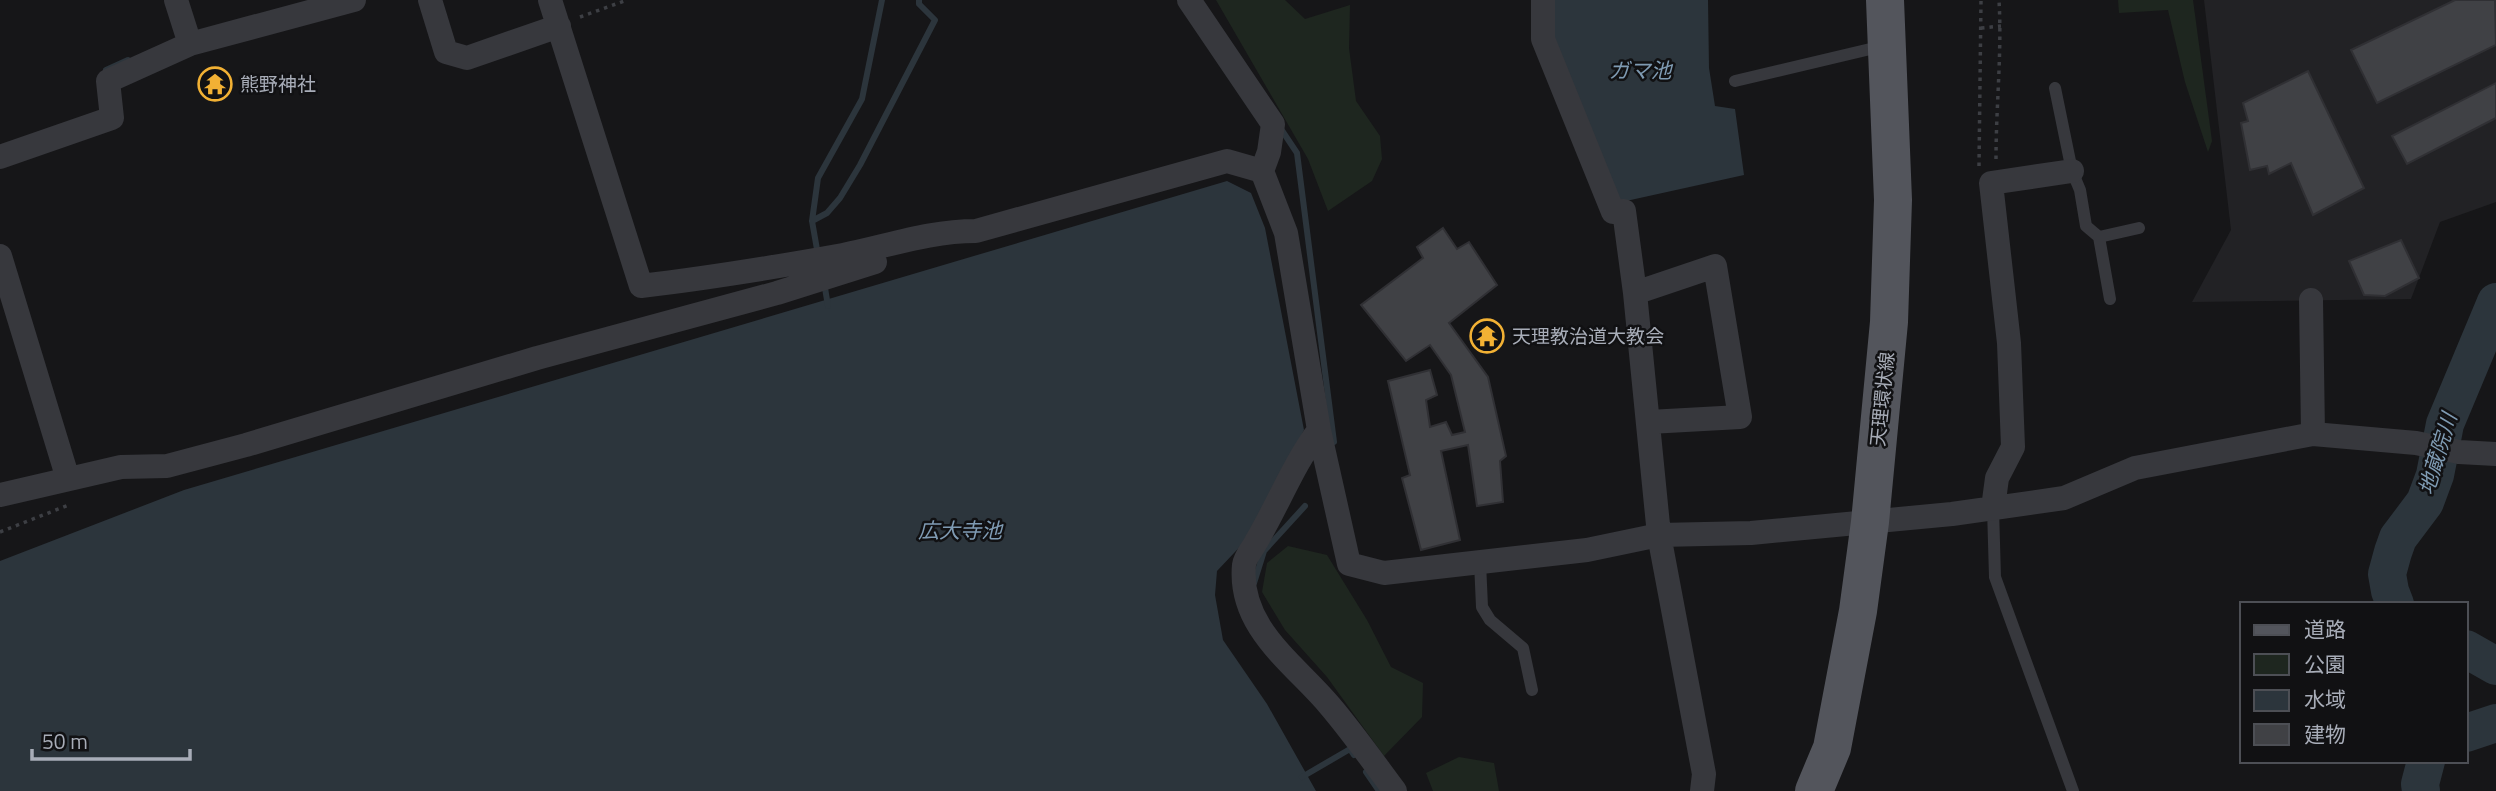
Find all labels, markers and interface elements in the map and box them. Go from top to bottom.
water label: ガマ池 [1609,54,1673,86]
temple icon: 熊野神社 [196,65,234,103]
place label: 熊野神社 [240,69,316,98]
temple icon: 天理教治道大教会 [1468,317,1506,355]
place label: 天理教治道大教会 [1512,321,1664,350]
street label: 天理環状線 [1862,350,1901,448]
water label: 地蔵院川 [2409,407,2465,499]
water label: 広大寺池 [918,514,1004,546]
legend [2240,602,2468,763]
text: 道路 [2304,613,2346,645]
text: 公園 [2304,648,2346,680]
text: 水域 [2304,683,2346,715]
scale bar [32,718,189,762]
text: 建物 [2304,718,2346,750]
text: 50 m [42,725,88,757]

